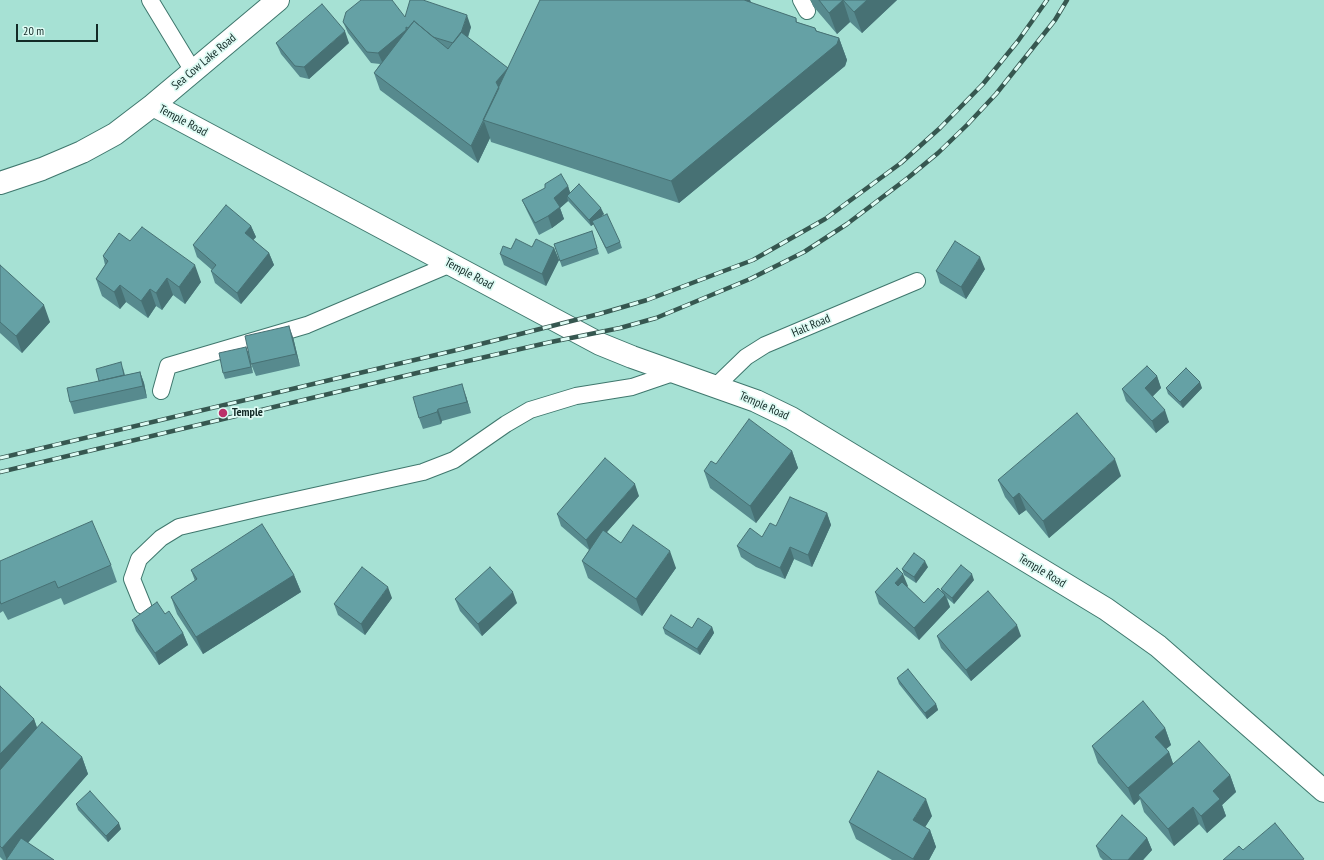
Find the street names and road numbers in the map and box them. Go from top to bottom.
street label: Sea Cow Lake Road [169,31,239,93]
street label: Temple Road [156,102,210,140]
street label: Temple Road [442,255,496,293]
street label: Halt Road [790,311,832,341]
street label: Temple Road [737,389,791,423]
street label: Temple Road [1016,551,1068,591]

